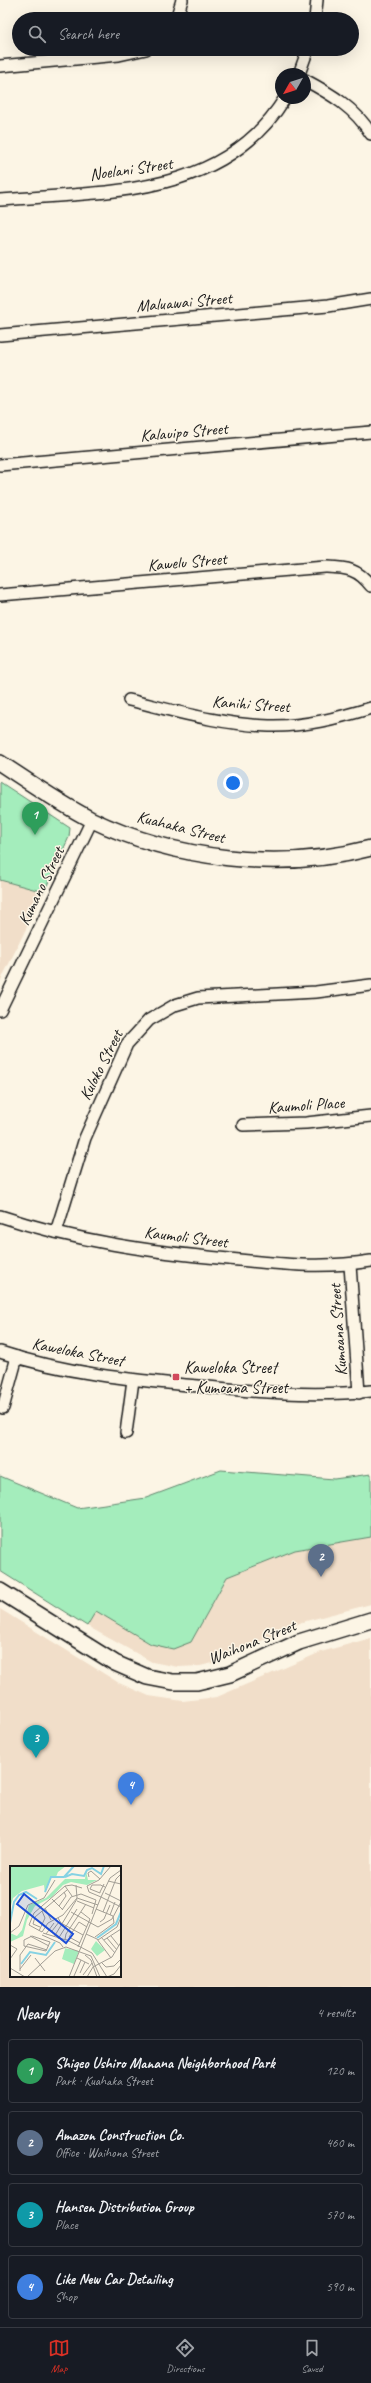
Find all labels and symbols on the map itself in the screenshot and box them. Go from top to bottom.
north arrow [275,68,311,104]
street label: Noelani Street [88,152,176,185]
street label: Maluawai Street [135,287,235,317]
street label: Kalauipo Street [139,418,231,446]
street label: Kawelu Street [147,548,230,576]
street label: Kanihi Street [211,691,293,717]
your location [223,773,243,793]
pin: 1 [22,802,48,835]
street label: Kuahaka Street [135,806,229,849]
street label: Kumano Street [13,841,70,929]
street label: Kuloko Street [74,1024,129,1104]
street label: Kaumoli Place [267,1092,346,1118]
street label: Kaumoli Street [143,1221,231,1253]
street label: Kumoana Street [324,1281,352,1377]
street label: Kaweloka Street [30,1333,128,1372]
place label: Kaweloka Street + Kumoana Street [184,1357,290,1398]
marker: Kaweloka Street + Kumoana Street [171,1372,181,1382]
pin: 2 [308,1544,334,1577]
street label: Waihona Street [205,1614,301,1669]
pin: 3 [23,1725,49,1758]
pin: 4 [118,1772,144,1805]
inset map [10,1866,121,1977]

